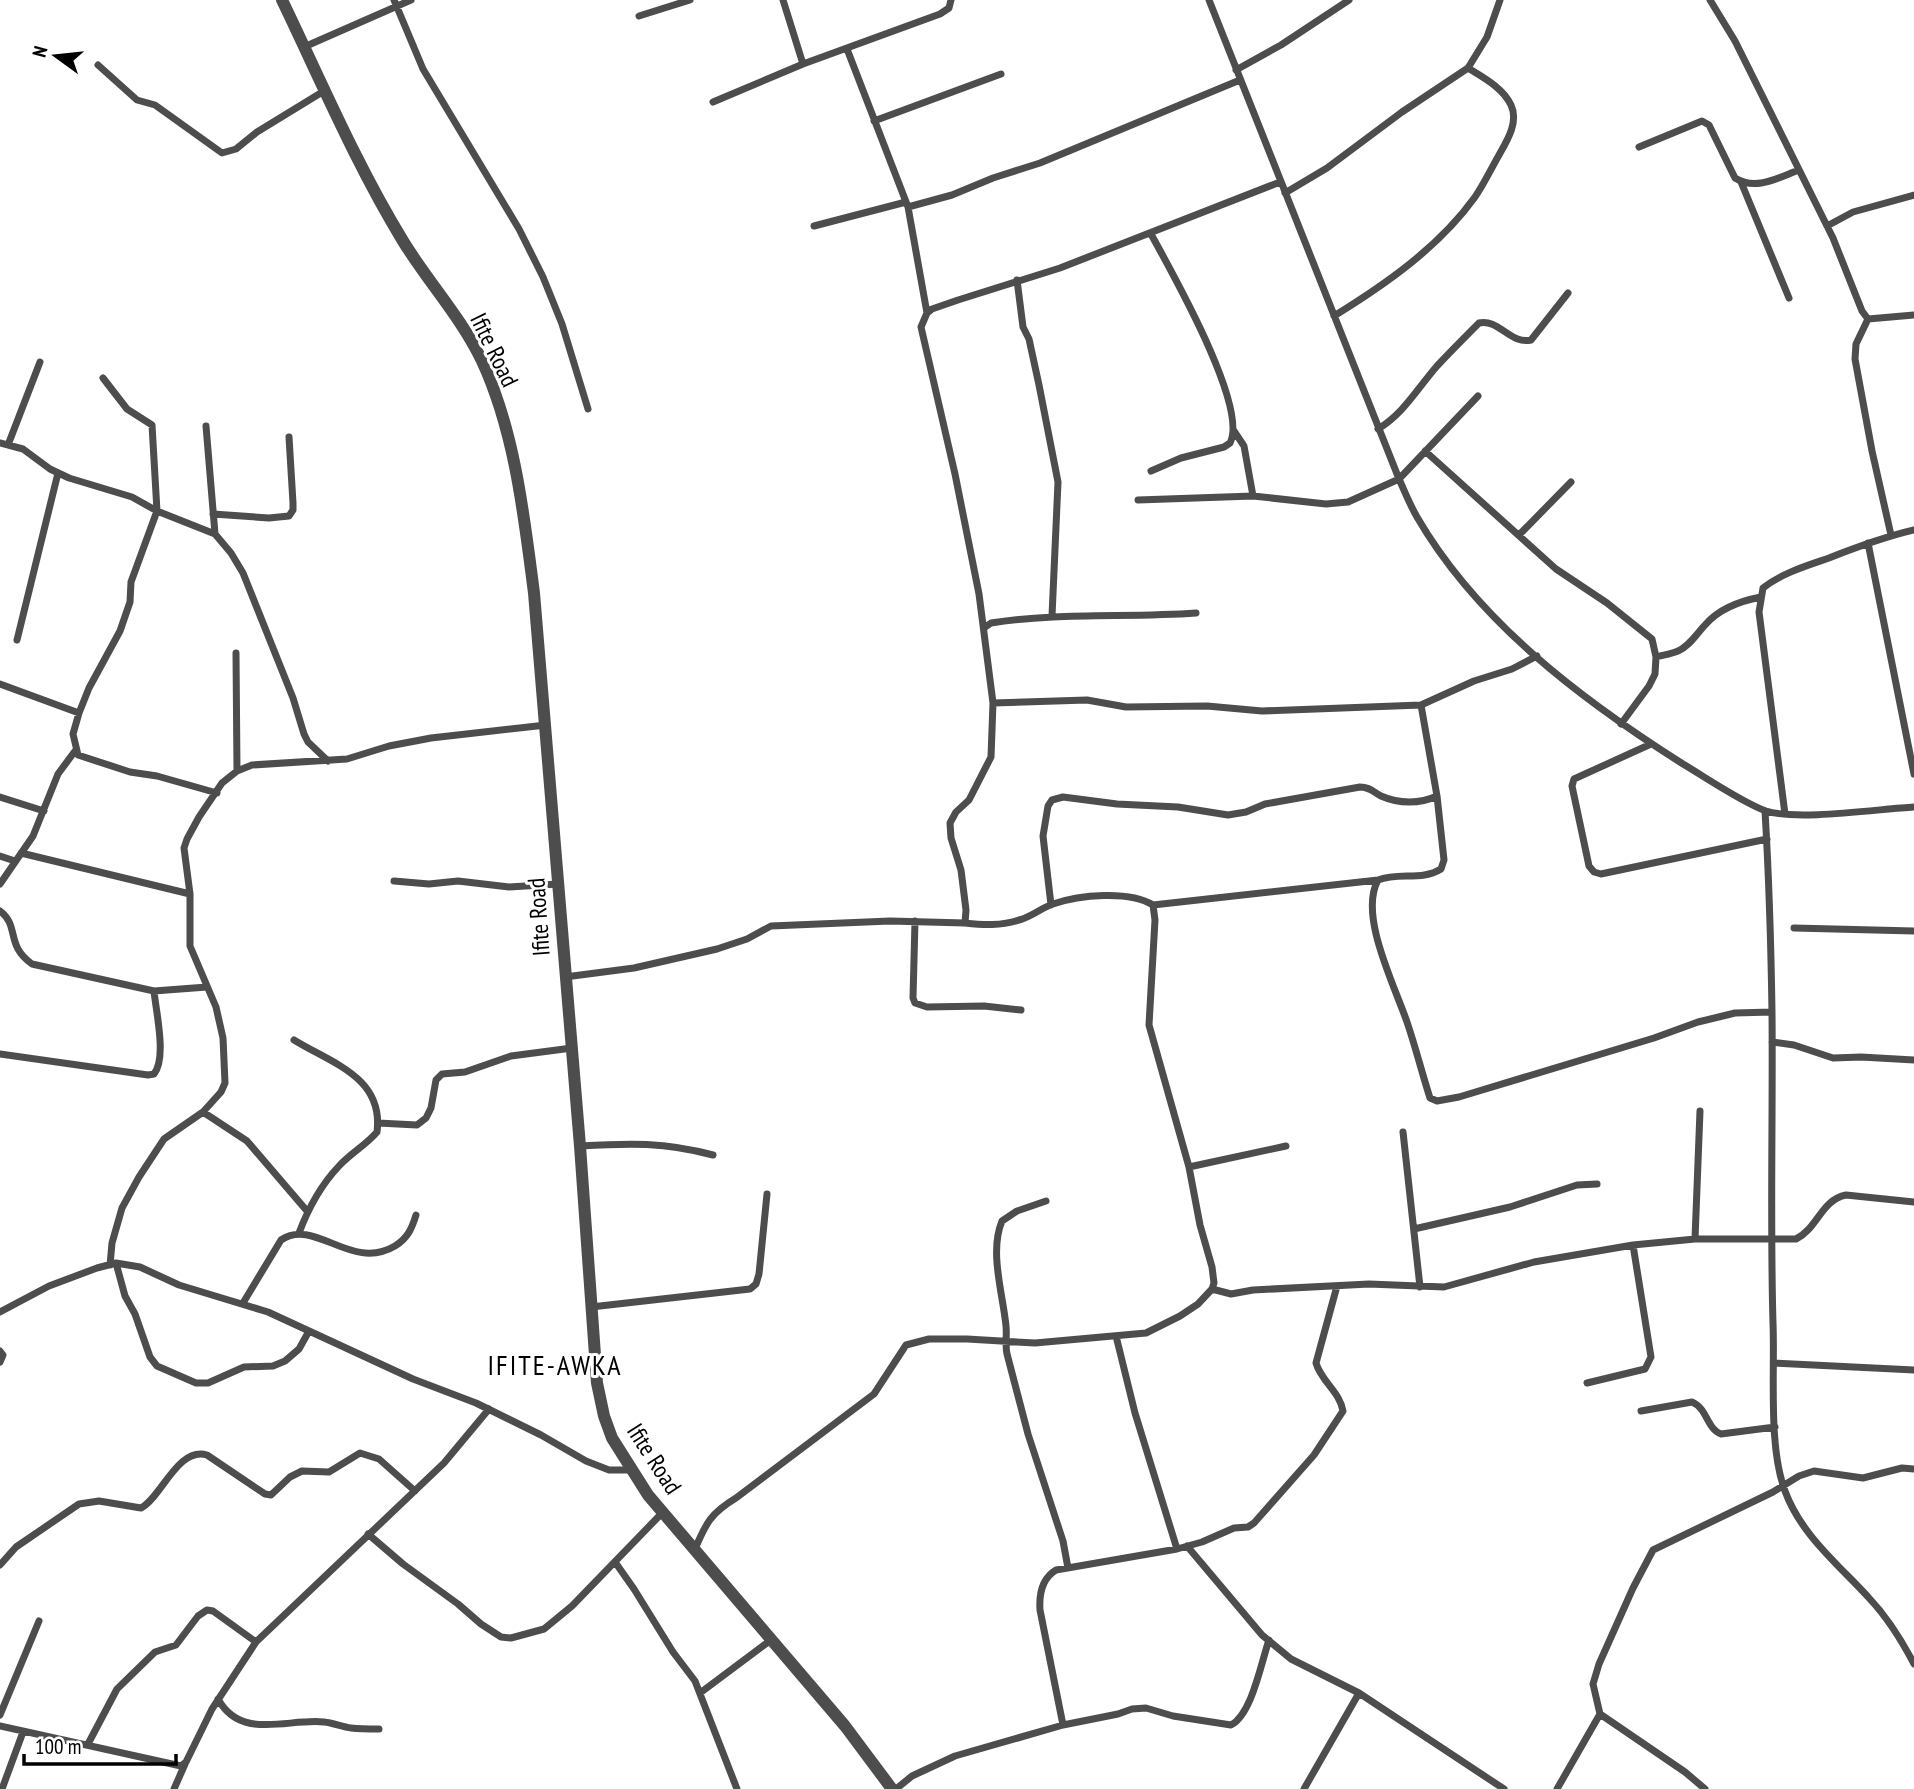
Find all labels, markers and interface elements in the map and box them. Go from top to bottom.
north arrow [21,21,91,91]
text: N [27,44,52,60]
street label: Ifite Road [463,308,526,392]
street label: Ifite Road [520,877,557,957]
district label: IFITE-AWKA [488,1346,622,1383]
street label: Ifite Road [620,1417,689,1500]
scale bar [24,1722,177,1766]
text: 100 m [35,1733,81,1760]

